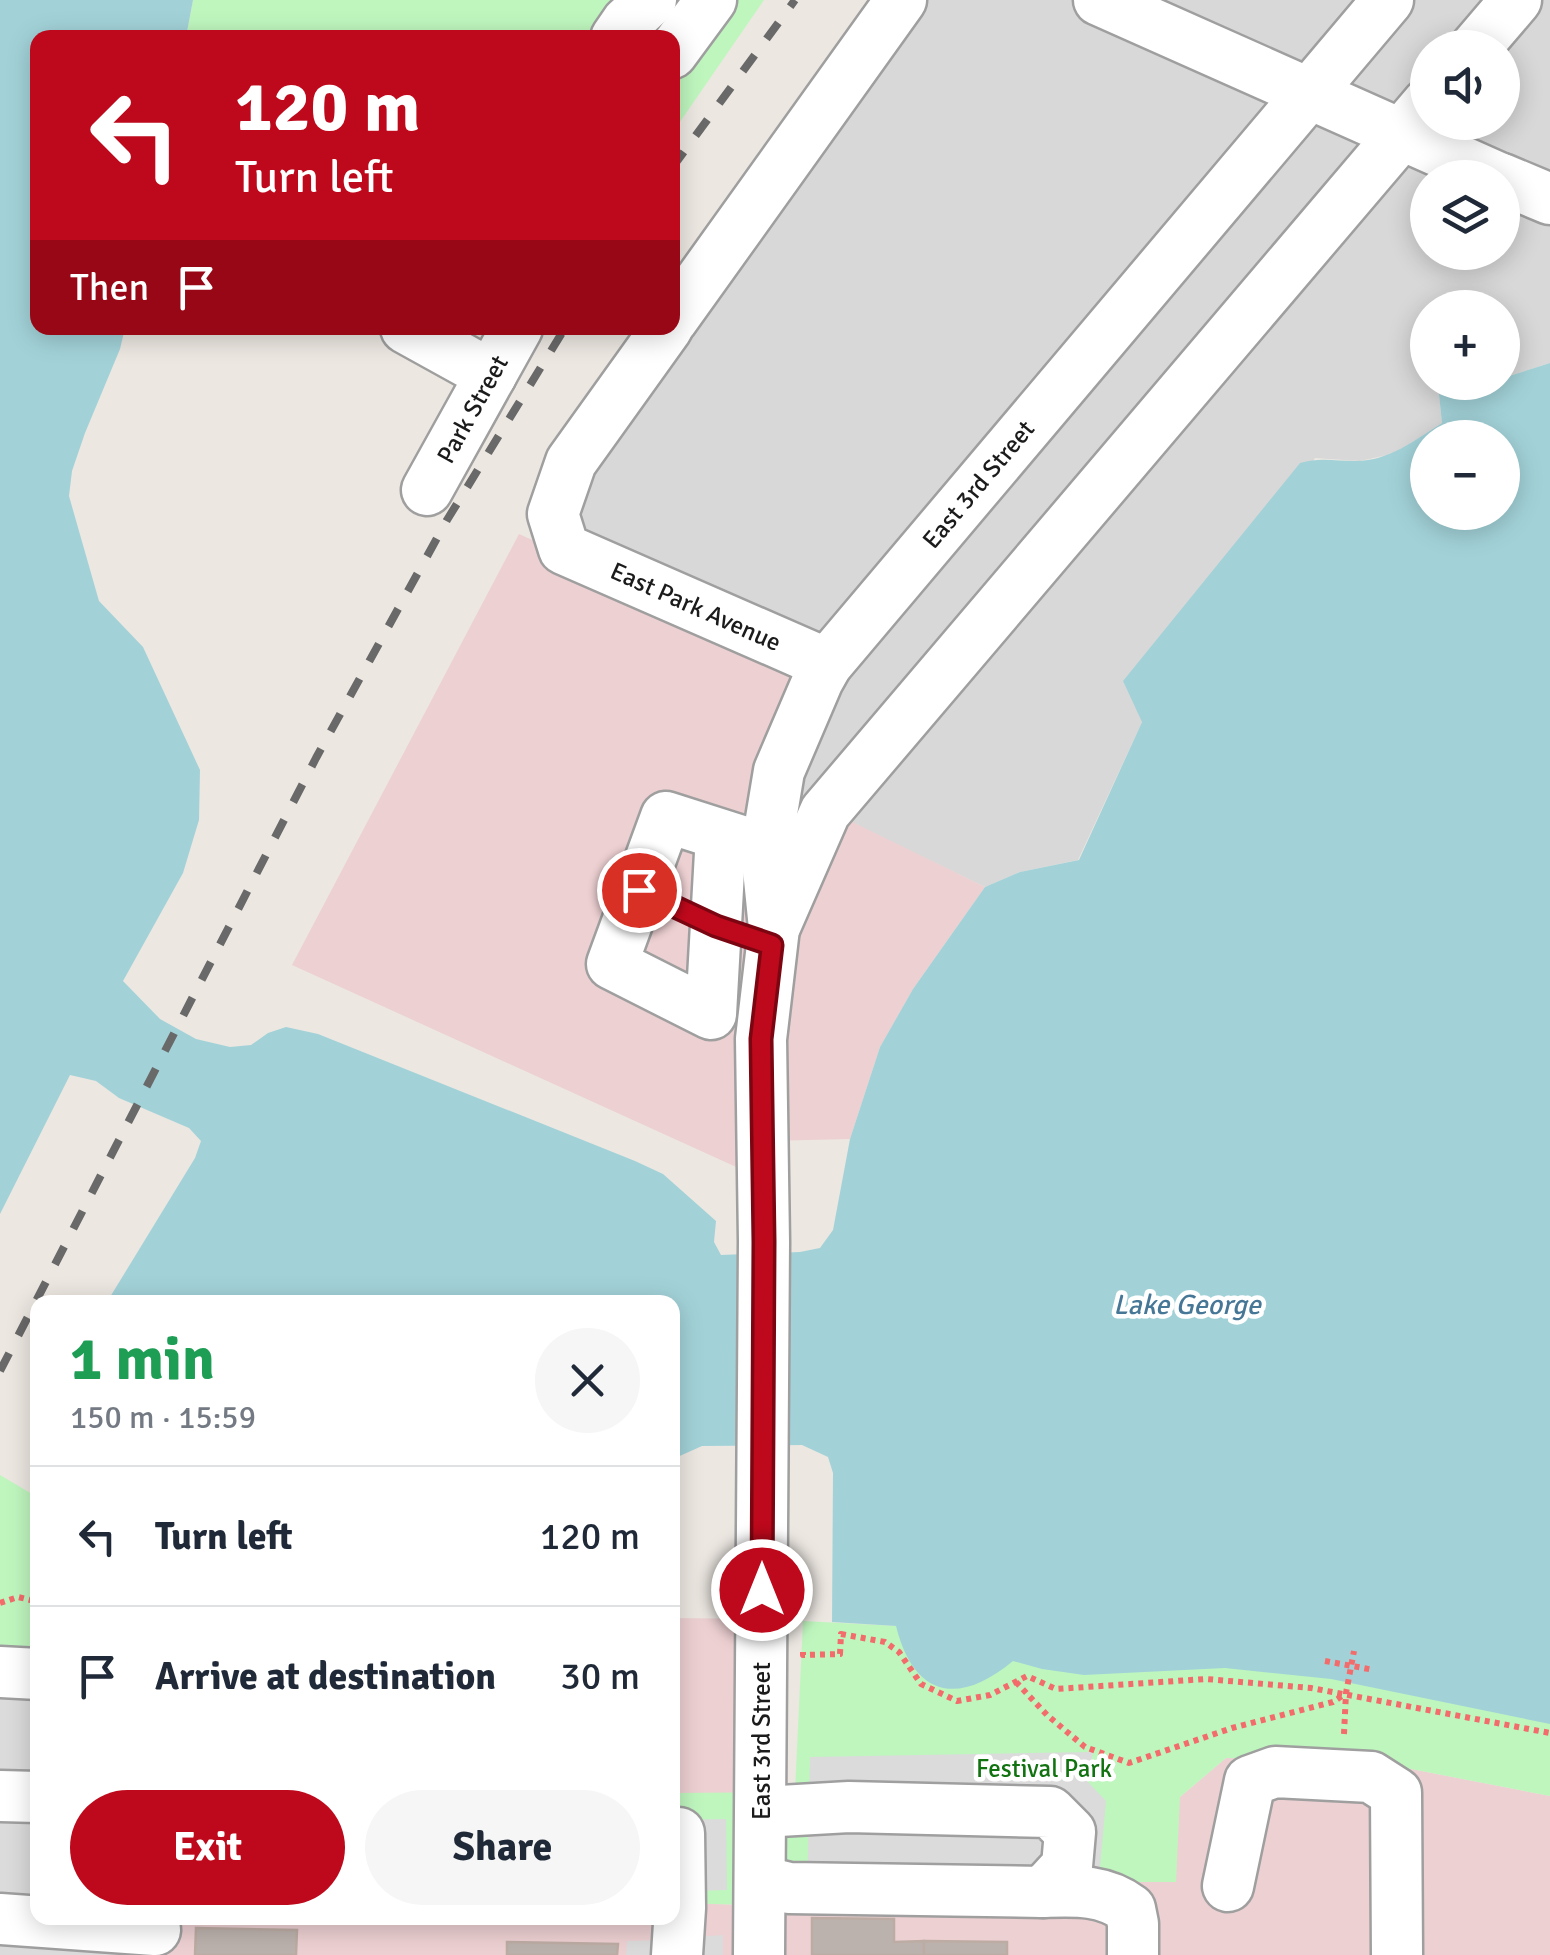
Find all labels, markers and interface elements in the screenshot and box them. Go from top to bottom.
map controls [1410,30,1520,530]
button: sound [1410,30,1520,140]
text: 120 m [235,64,420,150]
icon: left [70,70,200,200]
text: Turn left [235,150,394,205]
button: layers [1410,160,1520,270]
icon: arrive [169,260,224,315]
text: Then [70,264,149,311]
button: + [1410,290,1520,400]
street label: Park Street [430,350,515,469]
street label: East 3rd Street [916,414,1041,555]
button: − [1410,420,1520,530]
street label: East Park Avenue [606,555,786,658]
pin [597,848,682,933]
icon: arrive [612,863,667,918]
water label: Lake George [1113,1288,1263,1322]
text: 1 min [70,1323,215,1397]
button: close [535,1328,640,1433]
text: 150 m · 15:59 [70,1398,256,1437]
icon: left [70,1509,125,1564]
text: Turn left [155,1513,293,1560]
text: 120 m [540,1513,640,1560]
position arrow [710,1538,814,1642]
icon: arrive [70,1649,125,1704]
text: Arrive at destination [155,1653,496,1700]
text: 30 m [560,1653,640,1700]
street label: East 3rd Street [746,1662,777,1820]
park label: Festival Park [976,1753,1113,1784]
button: Exit [70,1790,345,1905]
button: Share [365,1790,640,1905]

